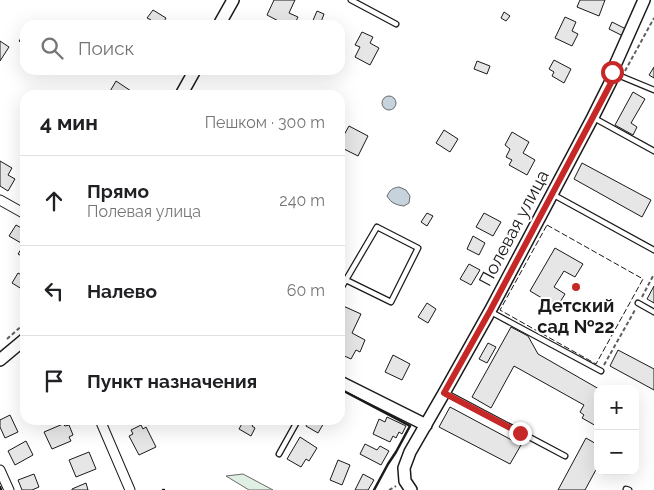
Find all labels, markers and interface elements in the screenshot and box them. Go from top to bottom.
search box [20,20,345,75]
icon: search [38,34,66,62]
text: Поиск [78,37,134,59]
route start [601,61,624,84]
text: 4 мин [40,110,98,135]
text: Пешком · 300 m [205,113,325,132]
street label: Полевая улица [474,166,553,289]
text: Прямо [87,180,149,202]
icon: ahead [40,187,68,215]
text: 240 m [279,191,325,210]
text: Полевая улица [87,202,201,221]
icon: left [40,277,68,305]
text: Налево [87,280,157,302]
text: 60 m [287,281,325,300]
marker: Детский сад №22 [570,281,582,293]
place label: Детский сад №22 [537,295,615,337]
icon: arrive [40,367,68,395]
text: Пункт назначения [87,370,257,392]
map controls [594,385,639,475]
button: + [594,385,639,430]
route end [509,422,532,445]
button: − [594,430,639,475]

